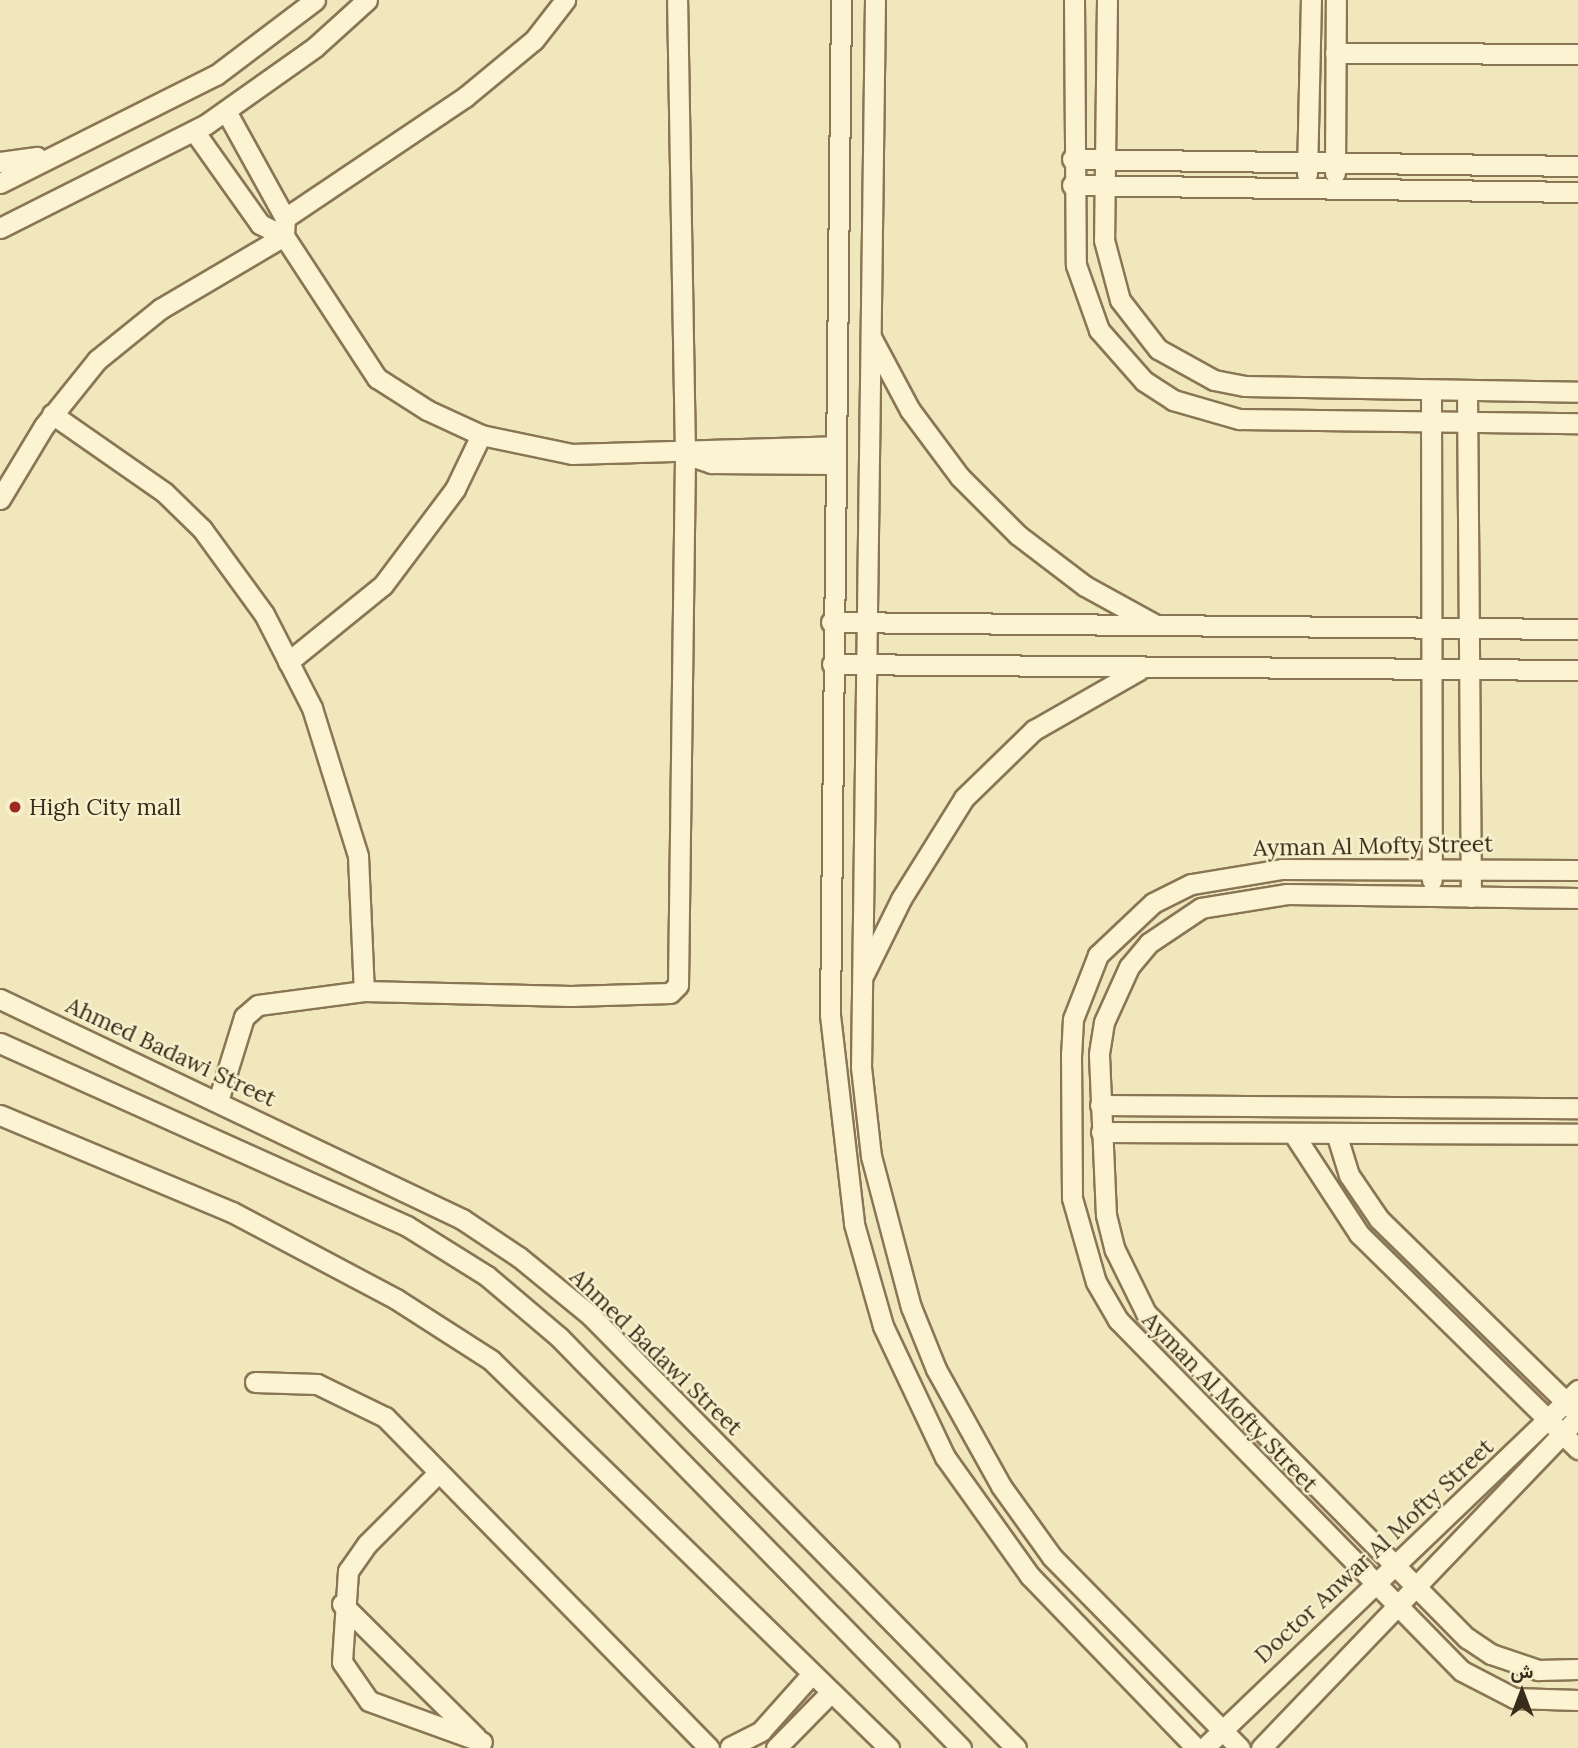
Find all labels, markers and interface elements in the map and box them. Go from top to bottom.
place label: High City mall [29,793,181,821]
marker: High City mall [7,799,23,815]
street label: Ayman Al Mofty Street [1253,830,1493,862]
street label: Ahmed Badawi Street [62,991,280,1113]
street label: Ahmed Badawi Street [564,1263,748,1441]
street label: Ayman Al Mofty Street [1137,1306,1323,1498]
street label: Doctor Anwar Al Mofty Street [1249,1433,1499,1669]
north arrow [1487,1657,1557,1727]
text: ش [1511,1659,1533,1683]

